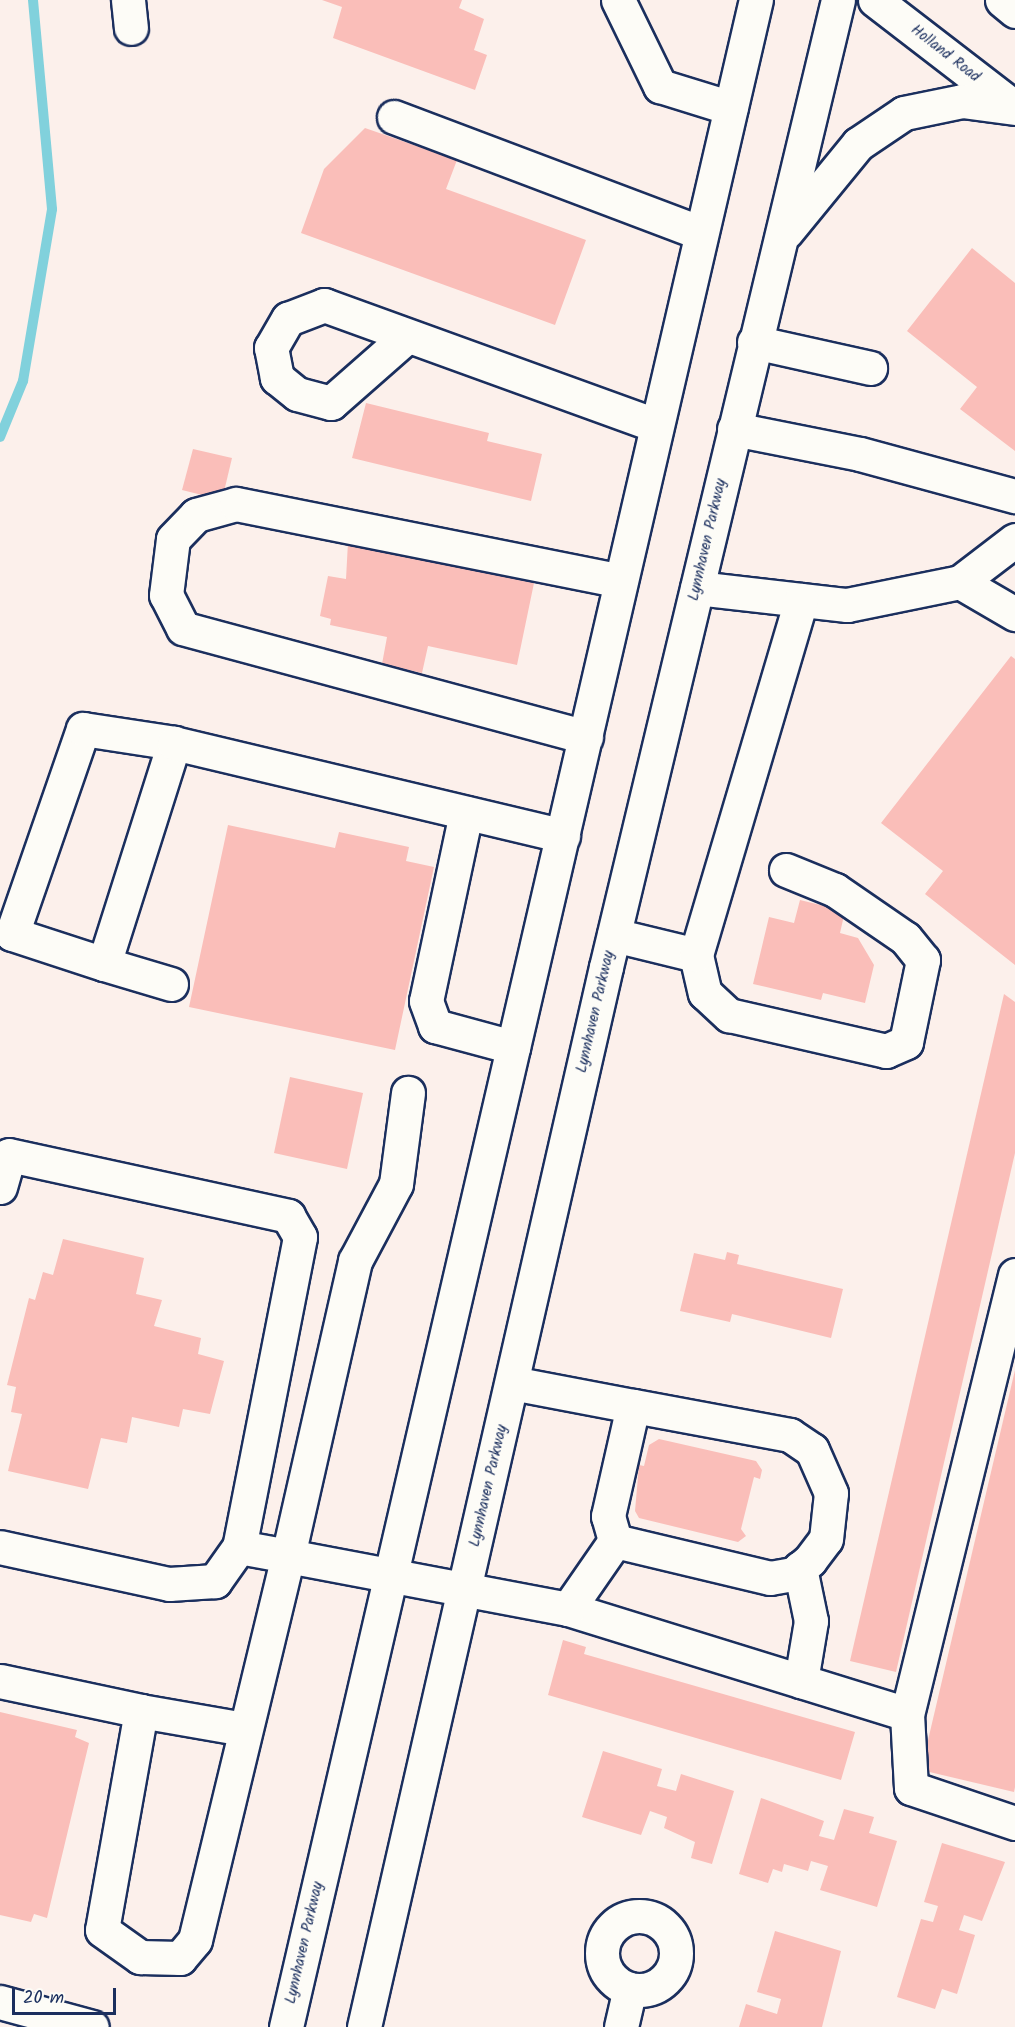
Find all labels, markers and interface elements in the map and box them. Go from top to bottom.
street label: Holland Road [907,21,983,87]
street label: Lynnhaven Parkway [685,477,731,603]
street label: Lynnhaven Parkway [573,949,619,1075]
street label: Lynnhaven Parkway [466,1423,512,1549]
street label: Lynnhaven Parkway [282,1880,328,2006]
scale bar [15,1976,118,2014]
text: 20 m [23,1984,64,2013]

